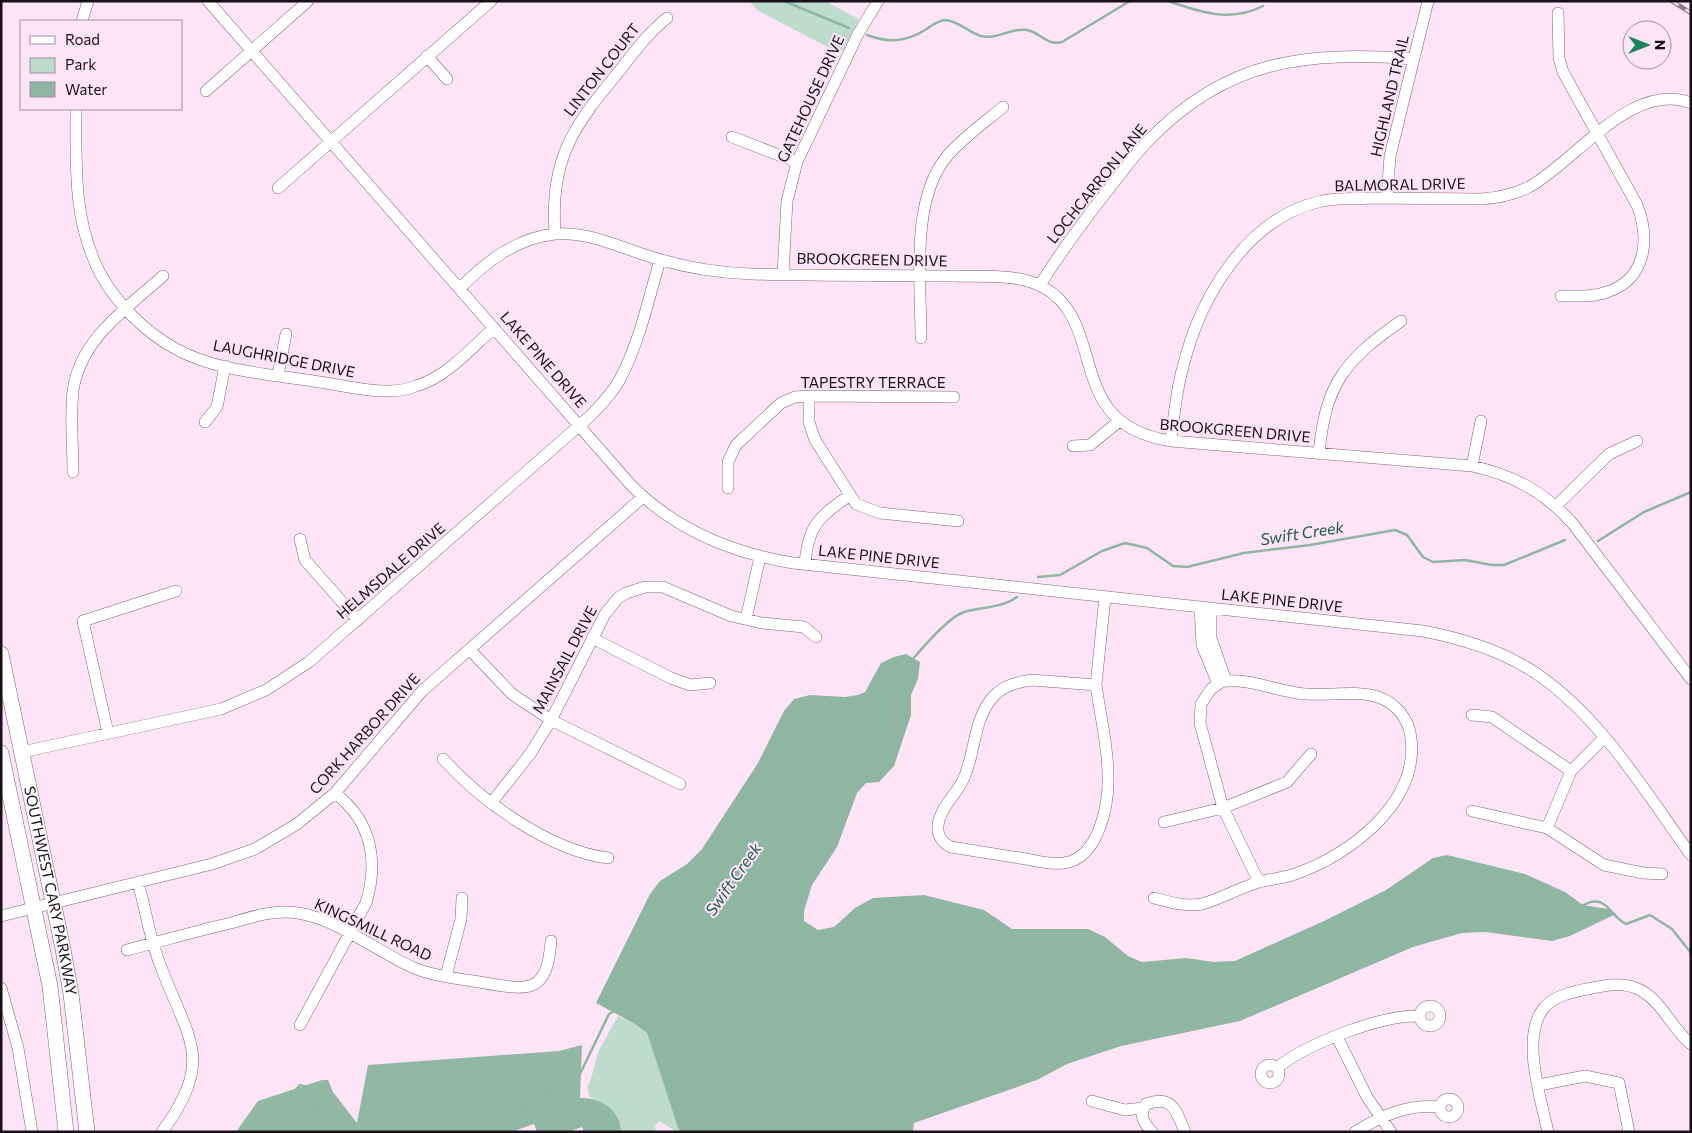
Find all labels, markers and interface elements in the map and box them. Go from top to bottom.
street label: LINTON COURT [559,19,643,119]
legend [20,20,182,110]
north arrow [1622,20,1672,70]
text: Road [65,30,100,48]
street label: GATEHOUSE DRIVE [773,32,847,165]
street label: HIGHLAND TRAIL [1366,33,1412,159]
text: N [1652,40,1669,50]
text: Park [65,55,96,73]
text: Water [65,80,107,98]
street label: LOCHCARRON LANE [1043,120,1150,247]
street label: BALMORAL DRIVE [1334,174,1466,194]
street label: BROOKGREEN DRIVE [796,249,948,269]
street label: LAKE PINE DRIVE [497,307,591,411]
street label: LAUGHRIDGE DRIVE [212,335,357,381]
street label: TAPESTRY TERRACE [800,373,946,391]
street label: BROOKGREEN DRIVE [1159,414,1311,446]
water label: Swift Creek [1259,516,1345,548]
street label: HELMSDALE DRIVE [332,518,448,622]
street label: LAKE PINE DRIVE [818,541,941,571]
street label: LAKE PINE DRIVE [1221,585,1344,615]
street label: MAINSAIL DRIVE [528,602,600,717]
street label: CORK HARBOR DRIVE [305,669,423,798]
street label: SOUTHWEST CARY PARKWAY [21,784,81,997]
water label: Swift Creek [701,838,765,919]
street label: KINGSMILL ROAD [312,894,435,964]

